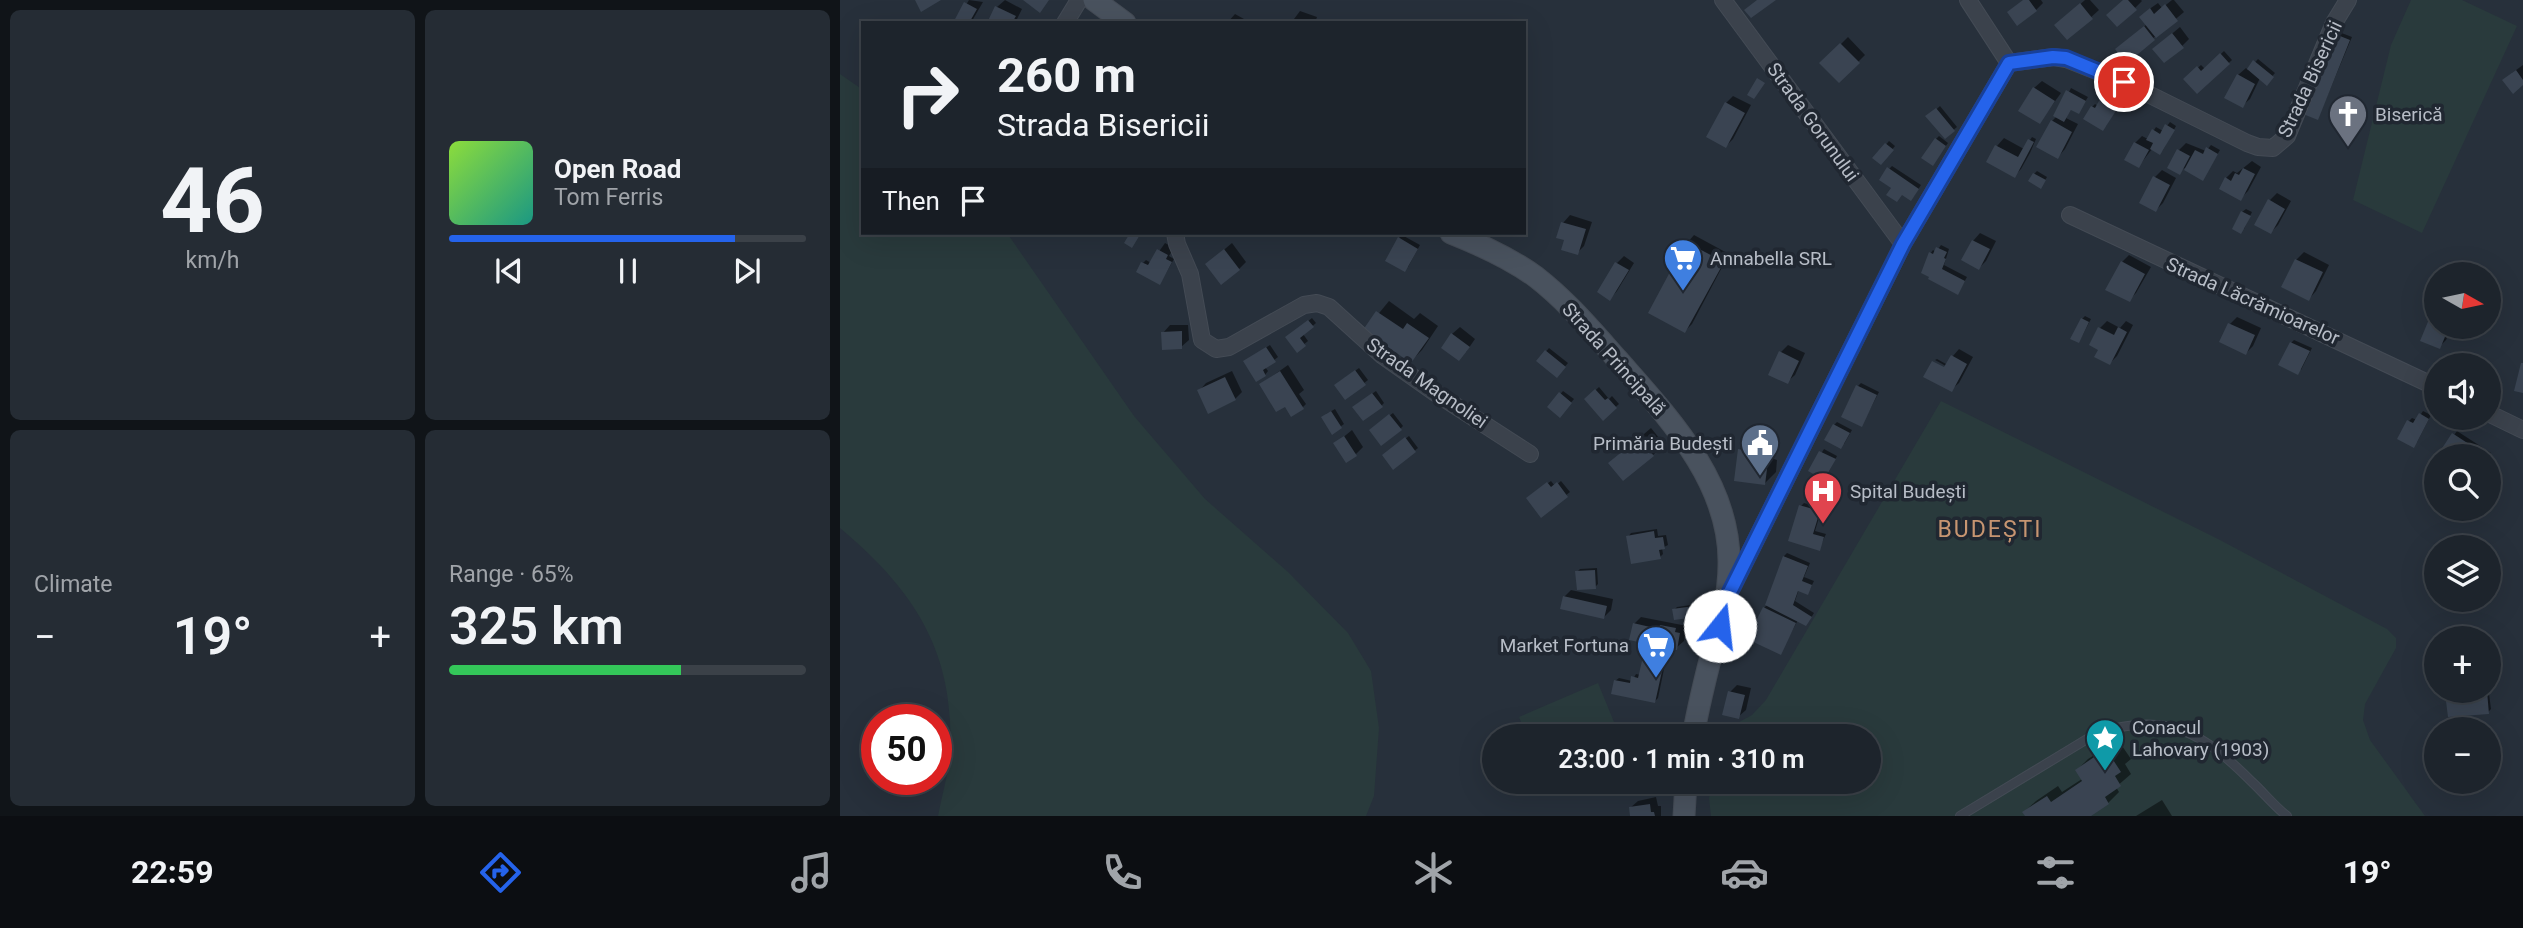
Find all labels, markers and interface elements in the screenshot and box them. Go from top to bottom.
street label: Strada Bisericii [2273,17,2347,141]
text: 260 m [997,47,1136,104]
icon: right [882,49,973,140]
pin [2094,52,2154,112]
street label: Strada Gorunului [1762,58,1864,186]
icon: arrive [2105,63,2143,101]
church icon: Biserică [2327,93,2369,148]
place label: Biserică [2375,103,2443,126]
text: Strada Bisericii [997,106,1210,144]
text: 46 [160,148,265,254]
text: Open Road [554,154,682,184]
icon: arrive [954,182,992,220]
text: Tom Ferris [554,184,663,211]
text: Then [882,186,940,216]
supermarket icon: Annabella SRL [1662,237,1704,292]
text: km/h [186,247,240,274]
place label: Annabella SRL [1710,247,1832,270]
icon: previous [490,252,528,290]
icon: pause [609,252,647,290]
icon: next [728,252,766,290]
street label: Strada Lăcrămioarelor [2163,252,2344,350]
north arrow [2424,262,2501,340]
map controls [2424,262,2501,794]
street label: Strada Principală [1557,298,1671,420]
street label: Strada Magnoliei [1362,333,1492,433]
button: sound [2424,353,2501,430]
public building icon: Primăria Budești [1739,422,1781,477]
place label: Primăria Budești [1593,432,1733,455]
button: search [2424,444,2501,521]
hospital icon: Spital Budești [1802,470,1844,525]
place label: Spital Budești [1850,480,1966,503]
district label: BUDEȘTI [1937,516,2043,543]
button: layers [2424,535,2501,612]
text: Range · 65% [449,561,574,588]
text: Climate [34,571,113,598]
position arrow [1683,589,1757,663]
text: 325 km [449,596,624,657]
text: 19° [173,606,252,667]
text: − [34,615,56,659]
text: + [369,615,391,659]
supermarket icon: Market Fortuna [1635,624,1677,679]
button: + [2424,626,2501,703]
place label: Market Fortuna [1500,634,1629,657]
speed limit sign: 50 [861,704,952,795]
place label: Conacul Lahovary (1903) [2132,716,2269,761]
place icon: Conacul Lahovary (1903) [2084,717,2126,772]
button: − [2424,717,2501,794]
text: 23:00 · 1 min · 310 m [1558,744,1805,774]
icon: directions [476,848,525,897]
icon: music [787,848,836,897]
icon: phone [1098,848,1147,897]
icon: climate [1409,848,1458,897]
icon: car [1720,848,1769,897]
icon: filters [2031,848,2080,897]
text: 22:59 [131,853,214,891]
text: 19° [2343,853,2392,891]

